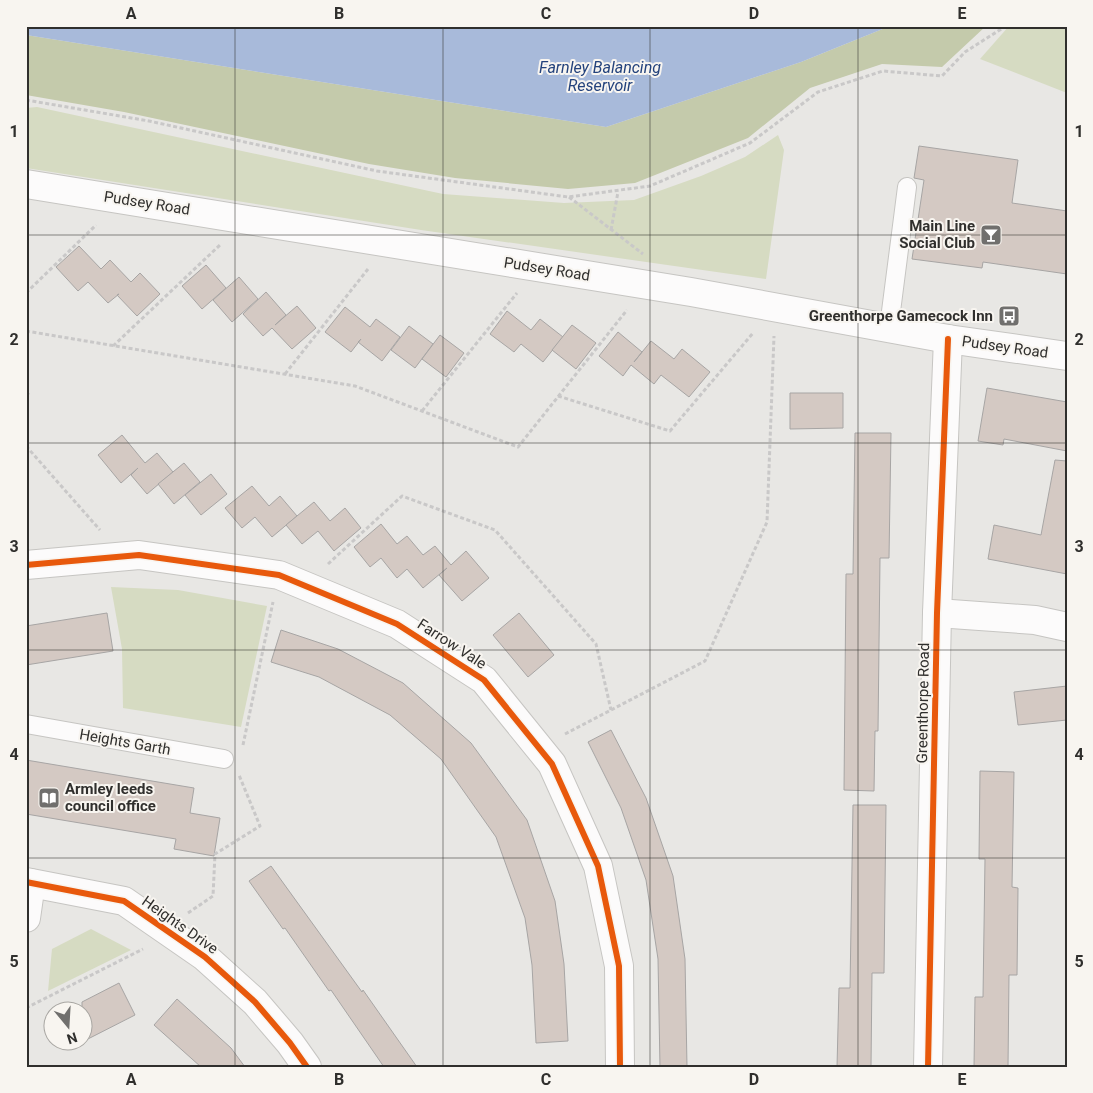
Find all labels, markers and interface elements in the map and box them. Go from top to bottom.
text: A [126,4,137,23]
text: B [334,4,344,23]
text: C [541,4,551,23]
text: D [749,4,759,23]
text: E [958,4,967,23]
water label: Farnley Balancing Reservoir [539,58,661,95]
text: 1 [9,122,19,141]
text: 1 [1074,122,1084,141]
street label: Pudsey Road [103,187,191,219]
place label: Main Line Social Club [899,217,975,252]
bar icon: Main Line Social Club [979,223,1003,247]
street label: Pudsey Road [503,253,591,285]
bus stop icon: Greenthorpe Gamecock Inn [997,304,1021,328]
place label: Greenthorpe Gamecock Inn [809,307,993,325]
text: 2 [9,330,19,349]
text: 2 [1074,330,1084,349]
street label: Pudsey Road [961,332,1049,362]
text: 3 [9,537,19,556]
text: 3 [1074,537,1084,556]
street label: Farrow Vale [414,615,490,673]
street label: Greenthorpe Road [913,643,933,763]
street label: Heights Garth [78,725,172,759]
text: 4 [9,745,19,764]
text: 4 [1074,745,1084,764]
place label: Armley leeds council office [65,780,156,815]
library icon: Armley leeds council office [37,786,61,810]
street label: Heights Drive [138,892,222,958]
text: 5 [9,952,19,971]
text: 5 [1074,952,1084,971]
north arrow [42,1000,92,1050]
text: N [65,1029,79,1048]
text: A [126,1070,137,1089]
text: B [334,1070,344,1089]
text: C [541,1070,551,1089]
text: D [749,1070,759,1089]
text: E [958,1070,967,1089]

